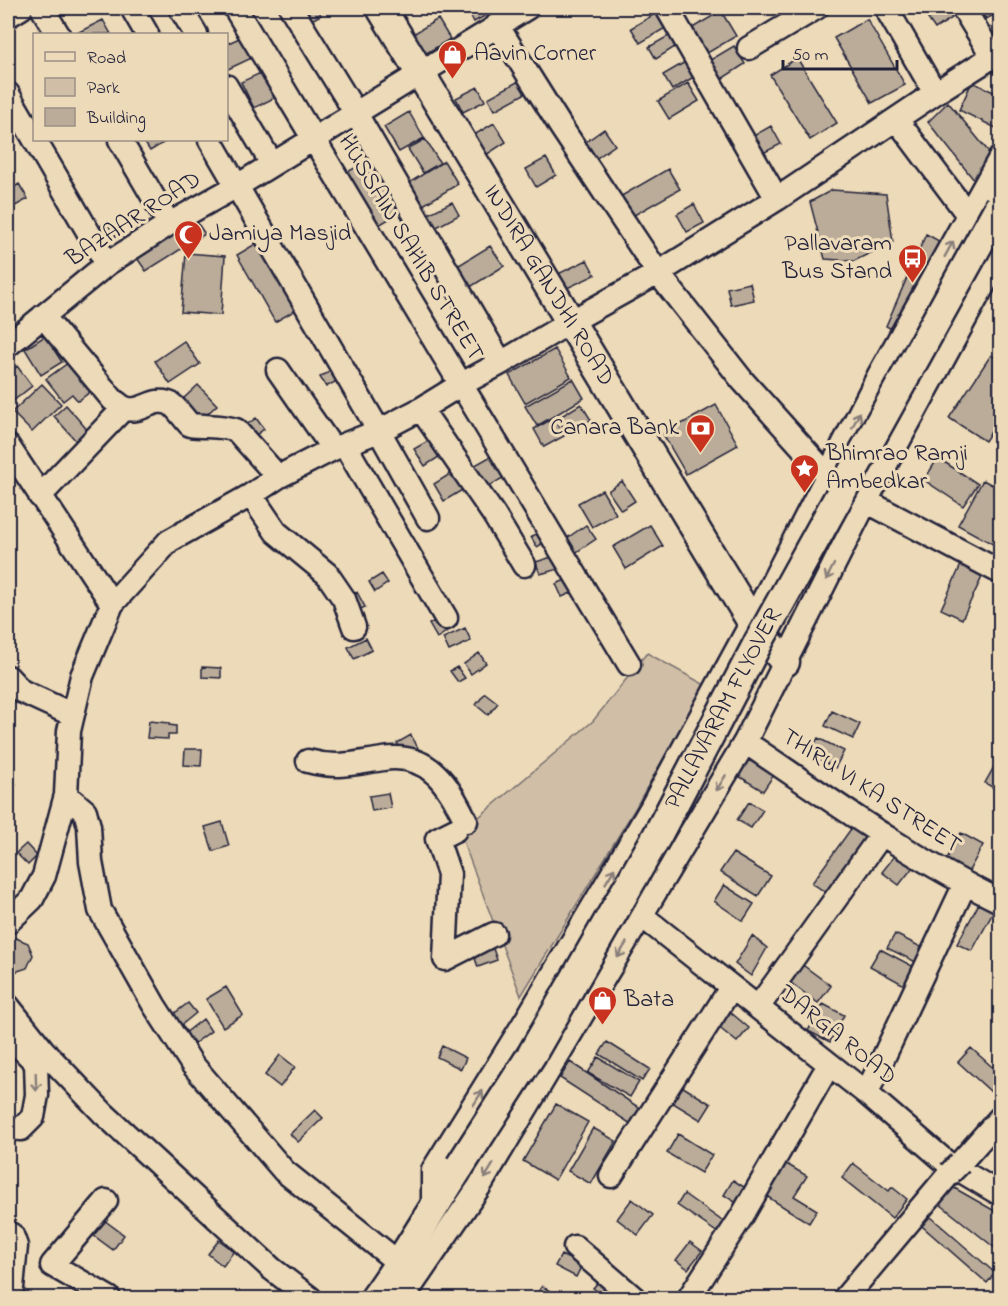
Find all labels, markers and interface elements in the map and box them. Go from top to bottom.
legend [33,33,228,141]
scale bar [783,33,897,71]
place label: Aavin Corner [474,37,597,72]
shop icon: Aavin Corner [437,38,469,80]
text: 50 m [792,43,829,69]
text: Road [87,46,126,72]
text: Park [87,76,120,102]
text: Building [86,106,146,133]
street label: HUSSAIN SAHIB STREET [328,128,492,369]
street label: BAZAAR ROAD [59,163,209,277]
street label: INDIRA GANDHI ROAD [474,178,623,393]
place label: Jamiya Masjid [209,217,352,253]
mosque icon: Jamiya Masjid [172,218,204,260]
place label: Pallavaram Bus Stand [781,227,893,290]
one-way arrow [943,241,955,258]
bus stop icon: Pallavaram Bus Stand [897,242,929,284]
place label: Canara Bank [550,411,679,446]
bank icon: Canara Bank [684,412,716,454]
one-way arrow [851,412,862,430]
place label: Bhimrao Ramji Ambedkar [825,437,968,500]
place icon: Bhimrao Ramji Ambedkar [789,452,821,494]
one-way arrow [824,563,836,580]
street label: PALLAVARAM FLYOVER [656,601,792,816]
street label: THIRU VI KA STREET [774,721,968,864]
one-way arrow [715,774,727,791]
one-way arrow [605,868,617,885]
one-way arrow [615,941,627,958]
street label: DARGA ROAD [769,977,904,1095]
place label: Bata [623,983,674,1018]
shop icon: Bata [587,984,619,1026]
one-way arrow [31,1072,42,1092]
one-way arrow [472,1090,484,1107]
one-way arrow [483,1162,495,1179]

